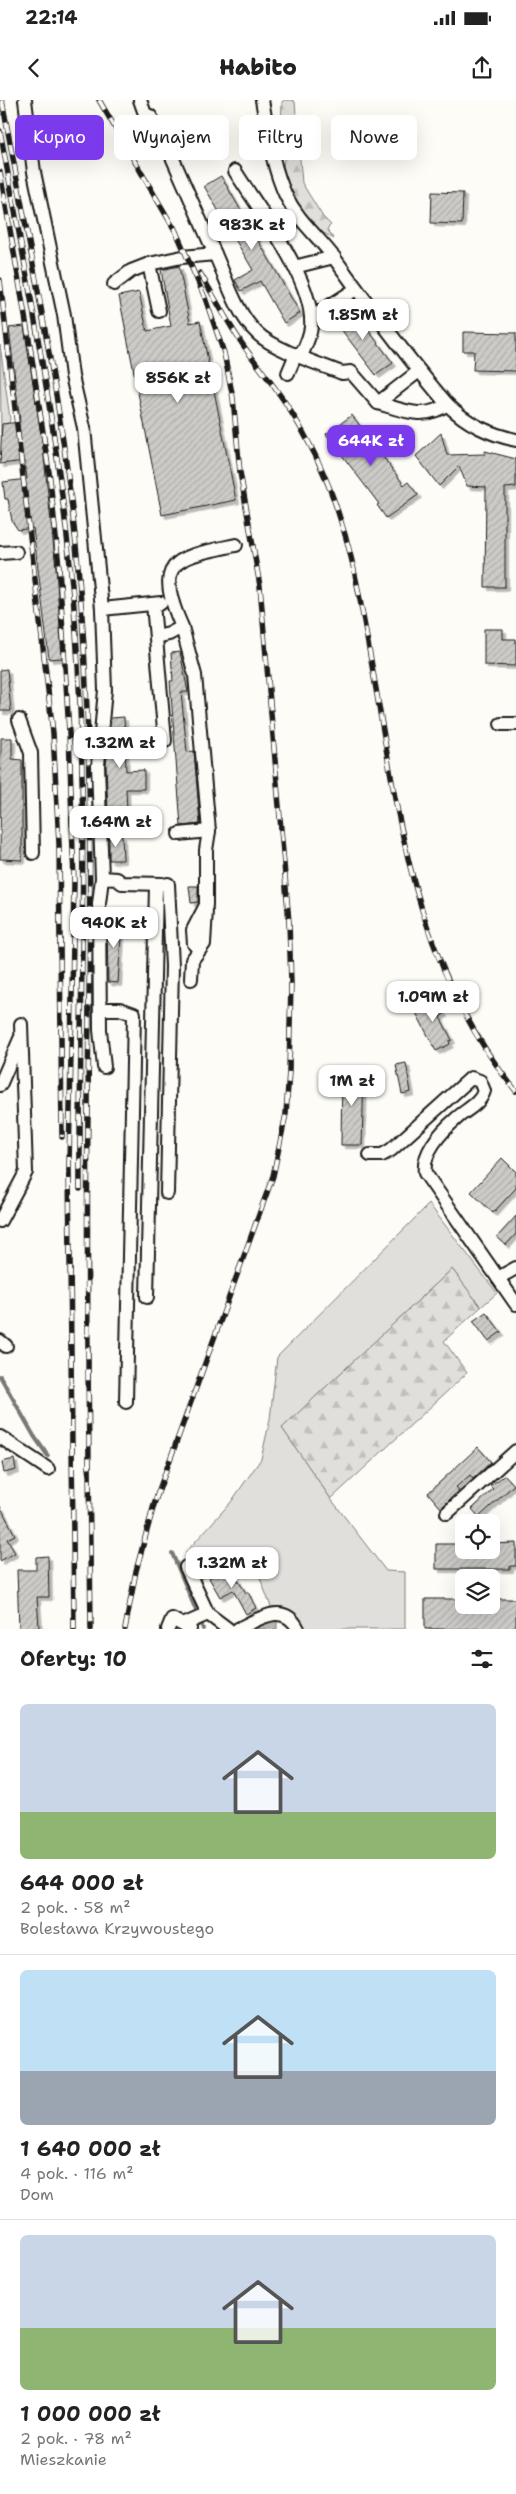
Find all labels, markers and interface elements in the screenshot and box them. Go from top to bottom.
text: 22:14 [25,5,78,30]
text: Habito [219,53,297,82]
icon: back [20,54,48,82]
icon: share [468,54,496,82]
chip: Kupno [15,115,104,160]
chip: Wynajem [114,115,229,160]
chip: Filtry [239,115,321,160]
chip: Nowe [331,115,417,160]
pin: 983K zł [206,208,298,251]
text: 983K zł [219,214,285,235]
pin: 1.85M zł [311,298,415,341]
text: 1.85M zł [328,304,398,325]
pin: 856K zł [132,362,224,404]
text: 856K zł [146,367,210,388]
pin: 644K zł [325,424,417,467]
text: 644K zł [338,430,404,451]
pin: 1.32M zł [68,726,172,769]
text: 1.32M zł [85,732,155,753]
pin: 1.64M zł [64,806,168,848]
text: 1.64M zł [80,811,152,832]
pin: 940K zł [68,906,160,949]
text: 940K zł [81,912,147,933]
pin: 1.09M zł [381,980,485,1023]
text: 1.09M zł [397,986,469,1007]
pin: 1M zł [317,1064,387,1107]
text: 1M zł [329,1070,375,1091]
map controls [455,1514,500,1614]
button: locate [455,1514,500,1559]
pin: 1.32M zł [180,1546,284,1589]
text: 1.32M zł [197,1552,267,1573]
button: layers [455,1569,500,1614]
text: Oferty: 10 [20,1645,127,1673]
icon: filters [468,1645,496,1673]
icon: home [213,1737,303,1827]
text: 644 000 zł [20,1869,144,1897]
text: 2 pok. · 58 m² [20,1897,131,1918]
text: Bolesława Krzywoustego [20,1918,214,1939]
icon: home [213,2002,303,2092]
text: 1 640 000 zł [20,2135,160,2163]
text: 4 pok. · 116 m² [20,2163,134,2184]
text: Dom [20,2184,54,2205]
icon: home [213,2267,303,2357]
text: 1 000 000 zł [20,2400,160,2428]
text: 2 pok. · 78 m² [20,2428,132,2449]
text: Mieszkanie [20,2449,107,2470]

